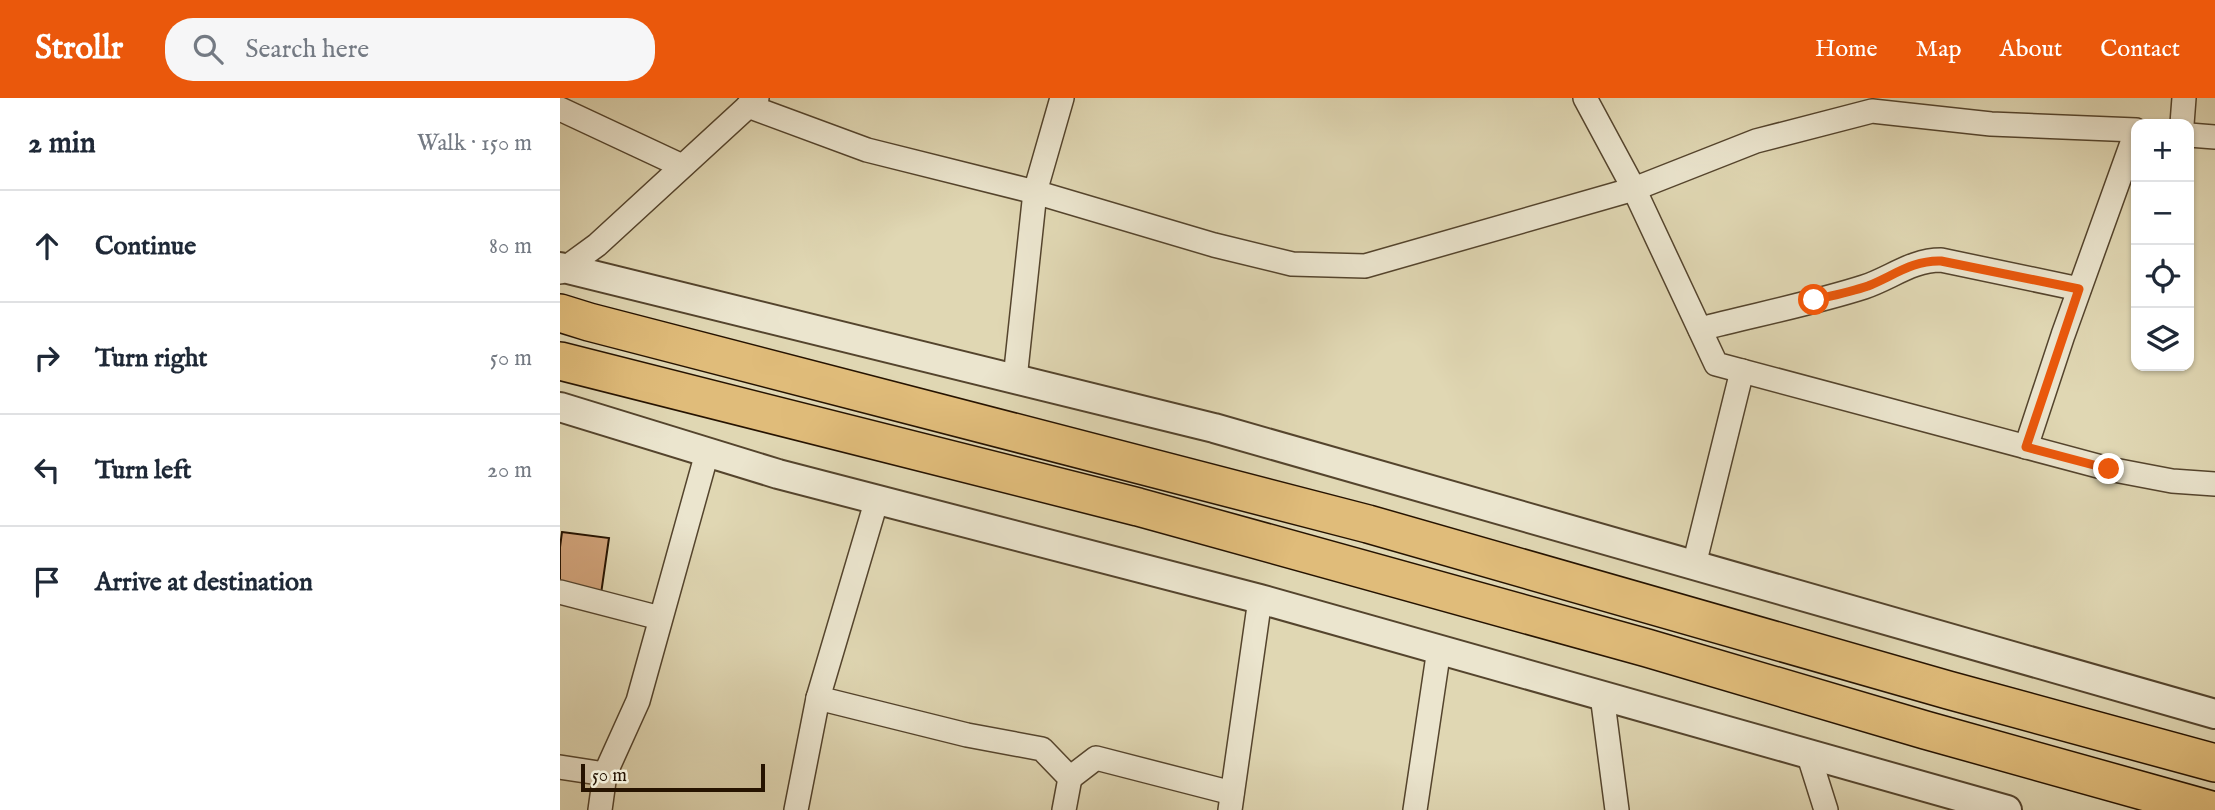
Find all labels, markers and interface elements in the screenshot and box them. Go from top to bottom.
search box [165,18,655,81]
text: Strollr [35,28,123,70]
icon: search [189,30,227,68]
text: Search here [245,33,369,66]
text: Home [1815,34,1878,65]
text: Map [1916,34,1962,65]
text: About [2000,34,2062,65]
text: Contact [2100,34,2180,65]
map controls [2131,119,2194,371]
button: + [2131,119,2194,182]
text: 2 min [28,125,96,163]
text: Walk · 150 m [417,129,532,158]
button: − [2131,182,2194,245]
icon: ahead [28,227,66,265]
text: Continue [95,230,196,263]
text: 80 m [489,232,532,261]
button: locate [2131,245,2194,308]
route start [1798,284,1829,315]
button: layers [2131,308,2194,371]
icon: right [28,339,66,377]
text: Turn right [95,342,208,375]
text: 50 m [490,344,532,373]
icon: left [28,451,66,489]
route end [2093,453,2124,484]
text: Turn left [95,454,192,487]
text: 20 m [487,456,532,485]
icon: arrive [28,563,66,601]
text: Arrive at destination [95,566,313,599]
scale bar [581,761,765,793]
text: 50 m [592,764,627,788]

